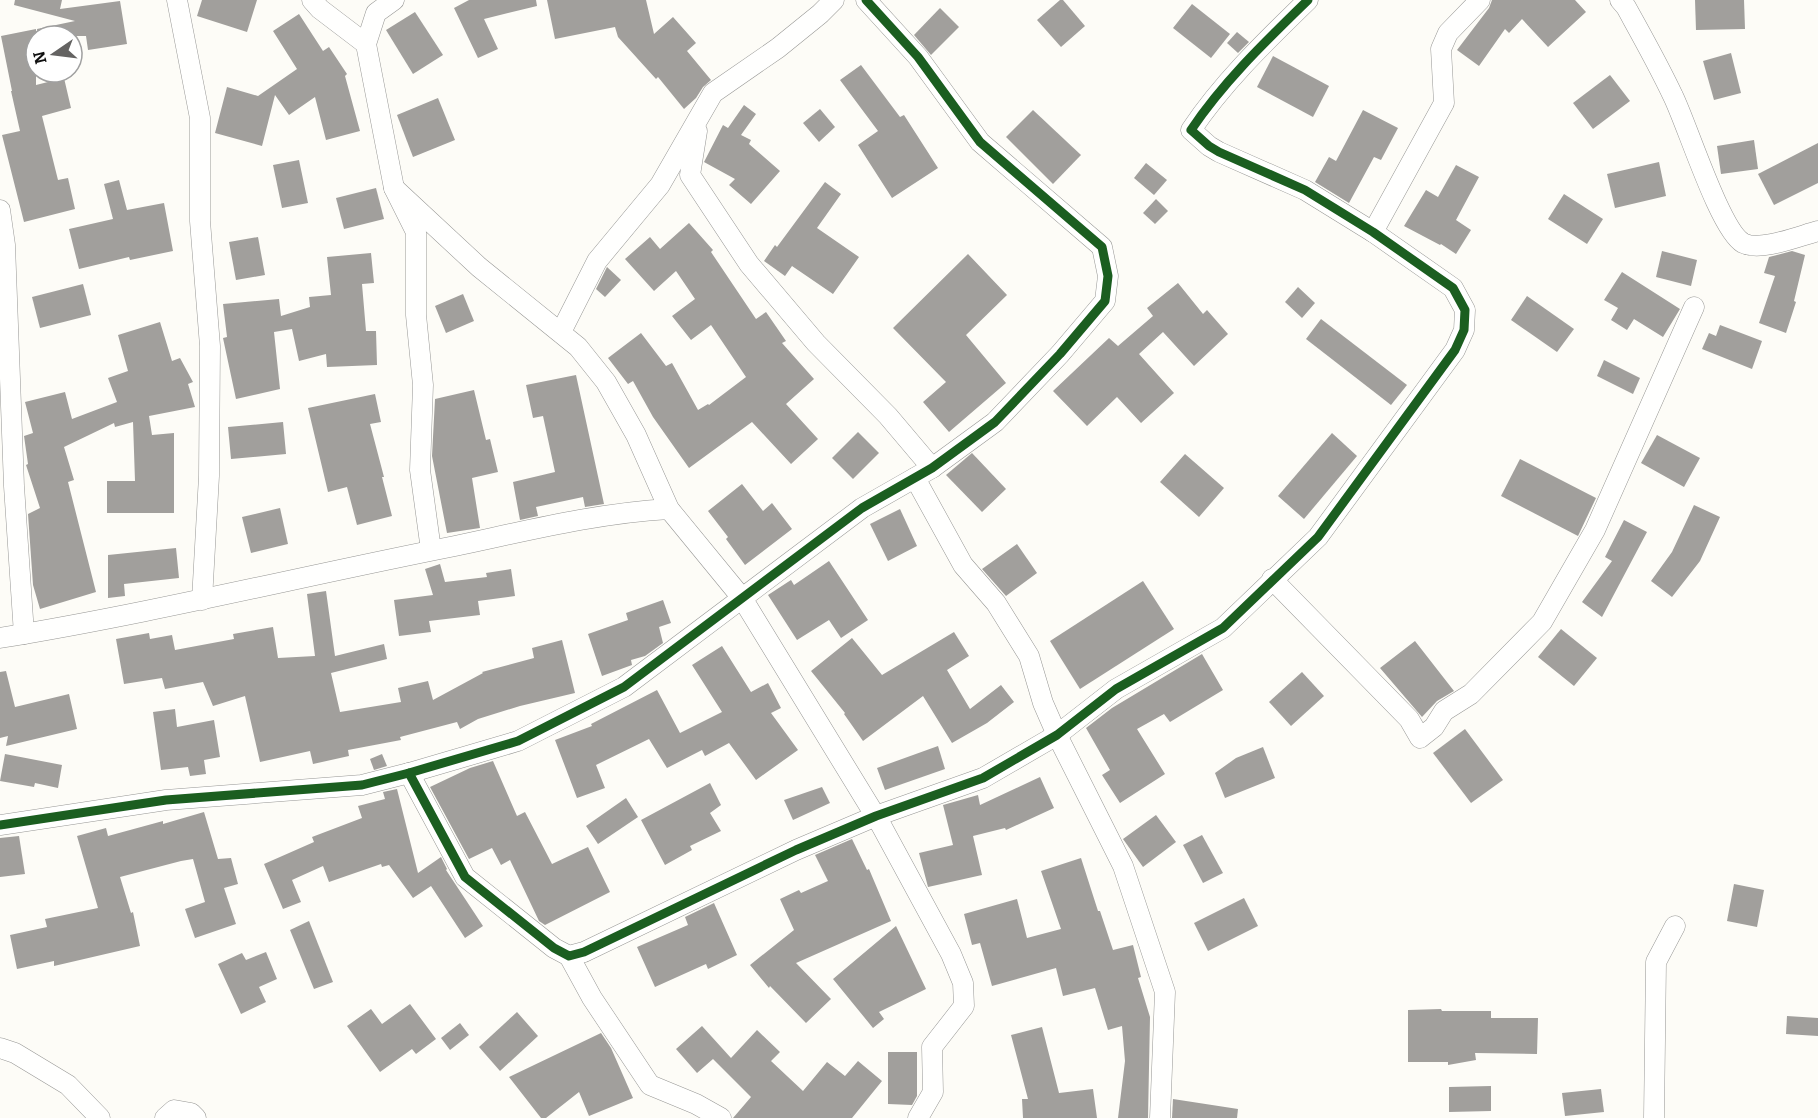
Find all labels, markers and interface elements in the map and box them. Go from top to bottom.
north arrow [24,24,84,84]
text: N [29,49,51,66]

